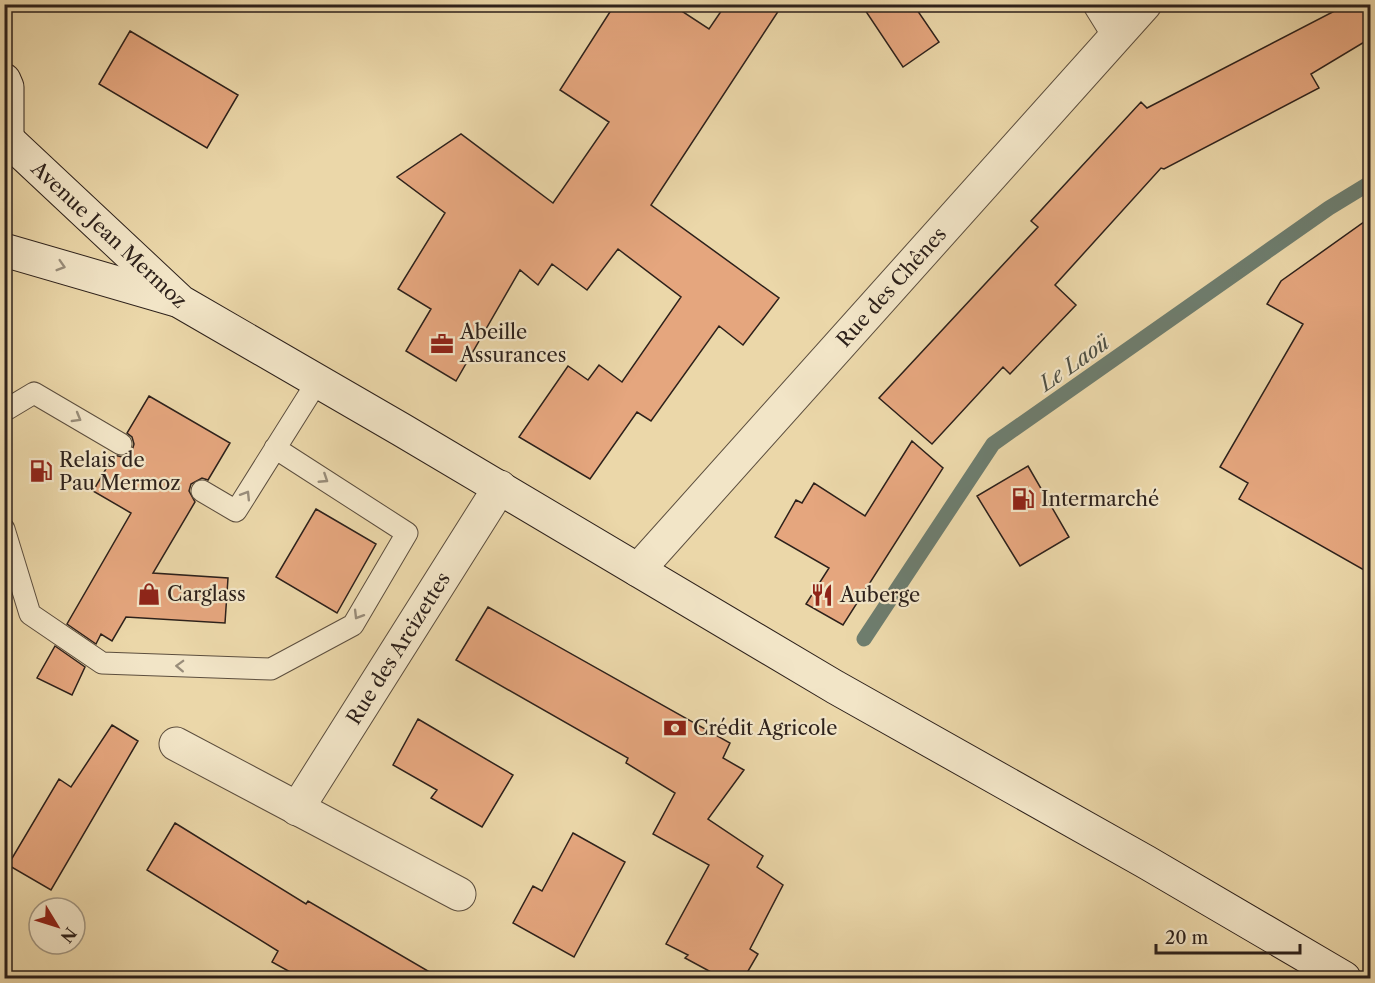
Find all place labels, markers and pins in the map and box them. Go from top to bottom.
place label: Abeille Assurances [459,320,566,367]
office icon: Abeille Assurances [429,331,455,357]
place label: Relais de Pau Mermoz [59,448,181,495]
fuel station icon: Relais de Pau Mermoz [28,458,54,484]
fuel station icon: Intermarché [1010,486,1036,512]
place label: Intermarché [1041,487,1159,511]
shop icon: Carglass [136,581,162,607]
place label: Carglass [167,582,246,606]
restaurant icon: Auberge [809,582,835,608]
place label: Auberge [839,583,920,607]
bank icon: Crédit Agricole [662,715,688,741]
place label: Crédit Agricole [693,716,837,740]

